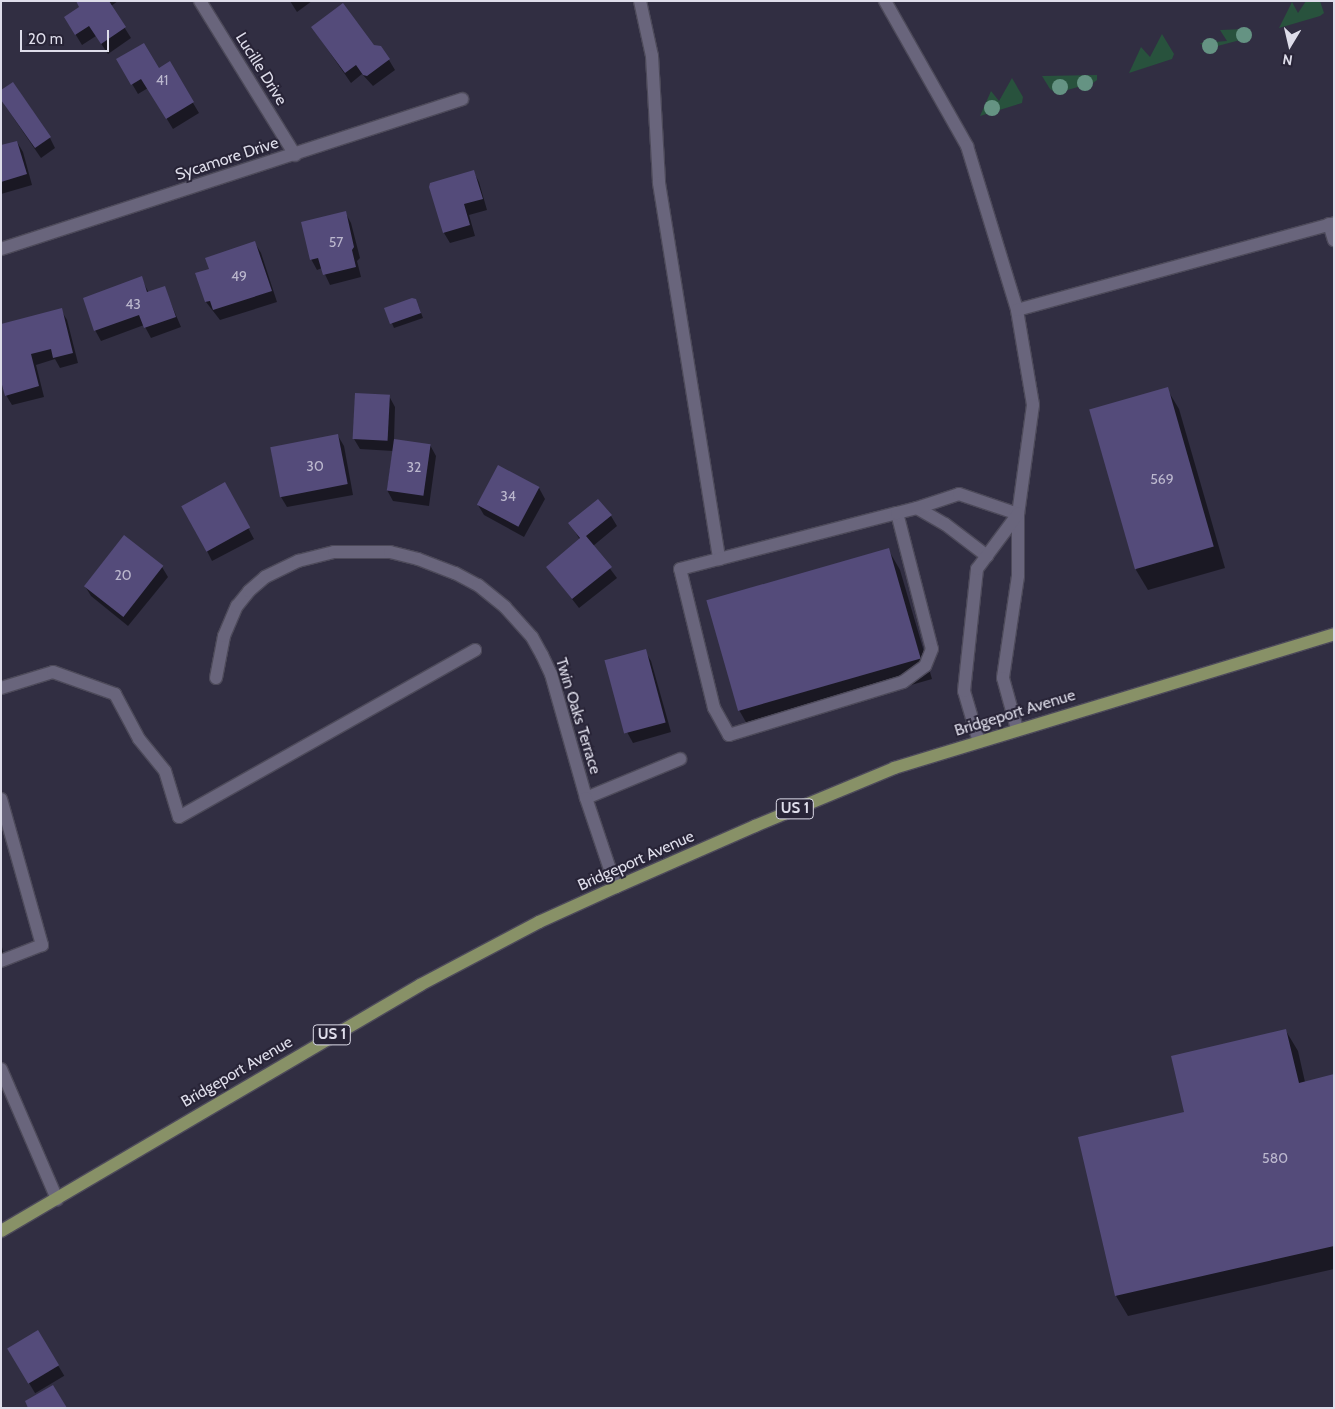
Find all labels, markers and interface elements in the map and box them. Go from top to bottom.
scale bar [22,20,111,52]
north arrow [1265,20,1315,70]
street label: Lucille Drive [231,29,291,109]
text: 20 m [28,30,63,48]
text: N [1281,50,1294,69]
house number: 41 [156,72,168,88]
street label: Sycamore Drive [173,133,281,185]
house number: 57 [329,234,343,250]
house number: 49 [231,268,247,284]
house number: 43 [125,296,141,312]
house number: 30 [306,458,324,474]
house number: 32 [407,459,421,475]
house number: 569 [1150,471,1174,487]
house number: 34 [500,488,516,504]
house number: 20 [114,567,132,583]
street label: Twin Oaks Terrace [551,656,605,776]
street label: Bridgeport Avenue [952,685,1078,741]
road number: US 1 [775,796,815,822]
street label: Bridgeport Avenue [575,827,697,895]
road number: US 1 [312,1022,352,1048]
street label: Bridgeport Avenue [178,1032,296,1112]
house number: 580 [1262,1150,1288,1166]

